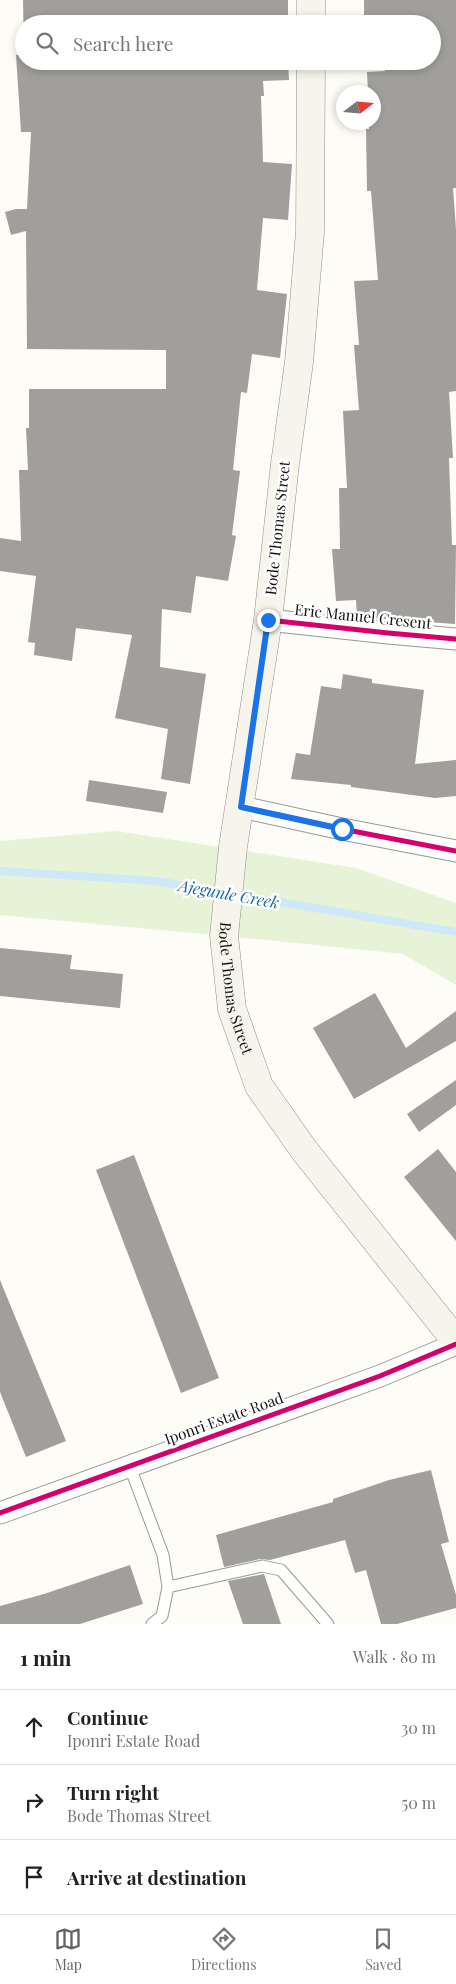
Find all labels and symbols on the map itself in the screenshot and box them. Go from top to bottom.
north arrow [336,85,381,130]
street label: Bode Thomas Street [260,459,294,596]
street label: Eric Manuel Cresent [294,599,433,633]
route end [257,609,280,632]
route start [331,818,354,841]
water label: Ajegunle Creek [175,874,281,913]
street label: Bode Thomas Street [215,921,258,1058]
street label: Iponri Estate Road [162,1387,286,1449]

